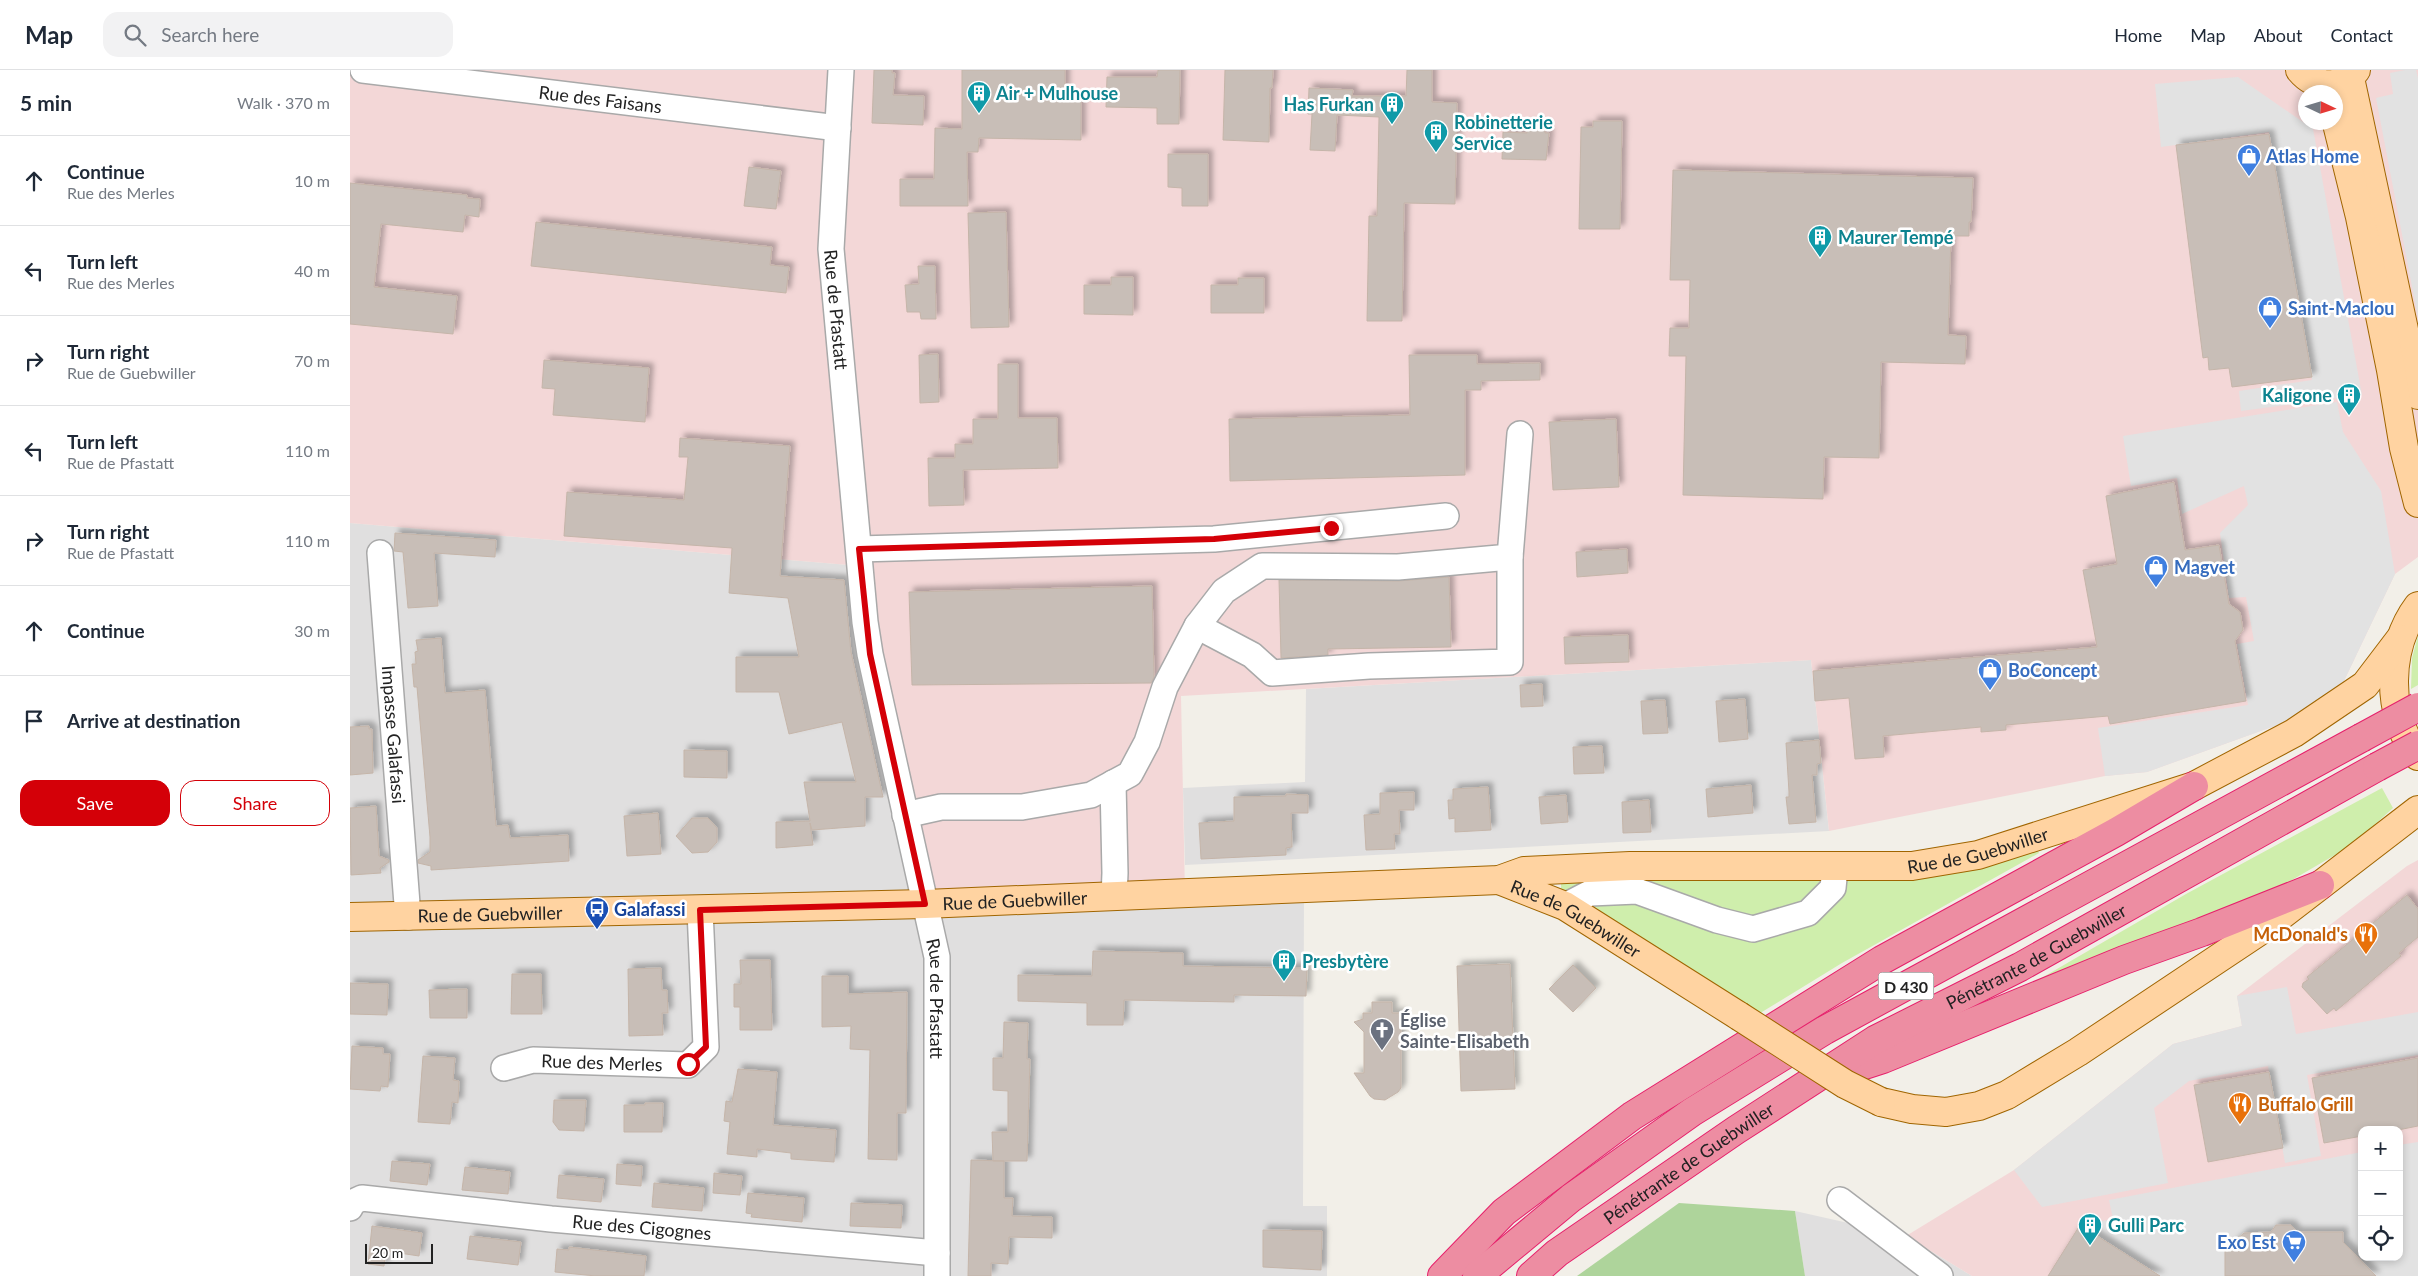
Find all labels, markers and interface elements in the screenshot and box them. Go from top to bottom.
search box [103,12,453,57]
text: Map [25,20,73,49]
icon: search [121,21,149,49]
text: Search here [161,23,259,46]
text: Home [2114,24,2162,46]
text: Map [2190,24,2226,46]
text: About [2254,24,2303,46]
text: Contact [2331,24,2393,46]
building icon: Air + Mulhouse [966,80,992,114]
street label: Rue des Faisans [537,81,663,117]
place label: Air + Mulhouse [995,82,1119,104]
north arrow [2298,85,2343,130]
text: 5 min [20,90,72,115]
building icon: Has Furkan [1379,91,1405,125]
text: Walk · 370 m [237,93,330,112]
place label: Has Furkan [1284,93,1374,115]
place label: Robinetterie Service [1454,111,1553,154]
building icon: Robinetterie Service [1423,119,1449,153]
shop icon: Atlas Home [2236,143,2262,177]
place label: Atlas Home [2265,145,2360,167]
text: Continue [67,160,145,183]
icon: ahead [20,167,48,195]
text: 10 m [294,171,330,190]
text: Rue des Merles [67,183,175,202]
building icon: Maurer Tempé [1807,224,1833,258]
place label: Maurer Tempé [1838,226,1954,248]
street label: Rue de Pfastatt [820,248,853,371]
text: Turn left [67,250,138,273]
icon: left [20,257,48,285]
text: 40 m [294,261,330,280]
text: Rue des Merles [67,273,175,292]
shop icon: Saint-Maclou [2257,295,2283,329]
place label: Saint-Maclou [2288,297,2394,319]
text: Turn right [67,340,149,363]
icon: right [20,347,48,375]
text: 70 m [294,351,330,370]
text: Rue de Guebwiller [67,363,196,382]
building icon: Kaligone [2336,382,2362,416]
place label: Kaligone [2262,384,2332,406]
text: Turn left [67,430,138,453]
icon: left [20,437,48,465]
text: 110 m [285,441,330,460]
text: Rue de Pfastatt [67,453,174,472]
route end [1320,517,1343,540]
text: Turn right [67,520,149,543]
icon: right [20,527,48,555]
text: 110 m [285,531,330,550]
text: Rue de Pfastatt [67,543,174,562]
shop icon: Magvet [2143,554,2169,588]
place label: Magvet [2174,556,2235,578]
icon: ahead [20,617,48,645]
text: Continue [67,619,145,642]
text: 30 m [294,621,330,640]
shop icon: BoConcept [1977,657,2003,691]
place label: BoConcept [2008,659,2097,681]
street label: Impasse Galafassi [378,664,410,804]
icon: arrive [20,707,48,735]
text: Arrive at destination [67,709,240,732]
button: Save [20,780,170,826]
button: Share [180,780,330,826]
street label: Rue de Guebwiller [1905,822,2051,878]
street label: Rue de Guebwiller [1508,875,1645,962]
street label: Rue de Guebwiller [942,886,1088,914]
bus stop icon: Galafassi [584,896,610,930]
place label: Galafassi [614,898,686,920]
street label: Pénétrante de Guebwiller [1942,899,2130,1014]
street label: Rue de Guebwiller [417,901,563,926]
restaurant icon: McDonald's [2353,921,2379,955]
place label: McDonald's [2253,923,2348,945]
street label: Rue de Pfastatt [922,936,948,1060]
building icon: Presbytère [1271,948,1297,982]
place label: Presbytère [1302,950,1389,972]
road number: D 430 [1878,972,1934,999]
place label: Église Sainte-Elisabeth [1400,1009,1529,1052]
church icon: Église Sainte-Elisabeth [1369,1017,1395,1051]
street label: Rue des Merles [541,1049,663,1075]
route start [677,1053,700,1076]
restaurant icon: Buffalo Grill [2227,1091,2253,1125]
place label: Buffalo Grill [2258,1093,2354,1115]
street label: Pénétrante de Guebwiller [1599,1097,1778,1229]
map controls [2358,1126,2403,1261]
button: + [2358,1126,2403,1171]
button: − [2358,1171,2403,1216]
street label: Rue des Cigognes [571,1210,713,1244]
building icon: Gulli Parc [2077,1212,2103,1246]
place label: Gulli Parc [2108,1214,2184,1236]
button: locate [2358,1216,2403,1261]
supermarket icon: Exo Est [2281,1229,2307,1263]
place label: Exo Est [2217,1231,2276,1253]
scale bar [365,1241,432,1264]
text: 20 m [372,1244,403,1261]

